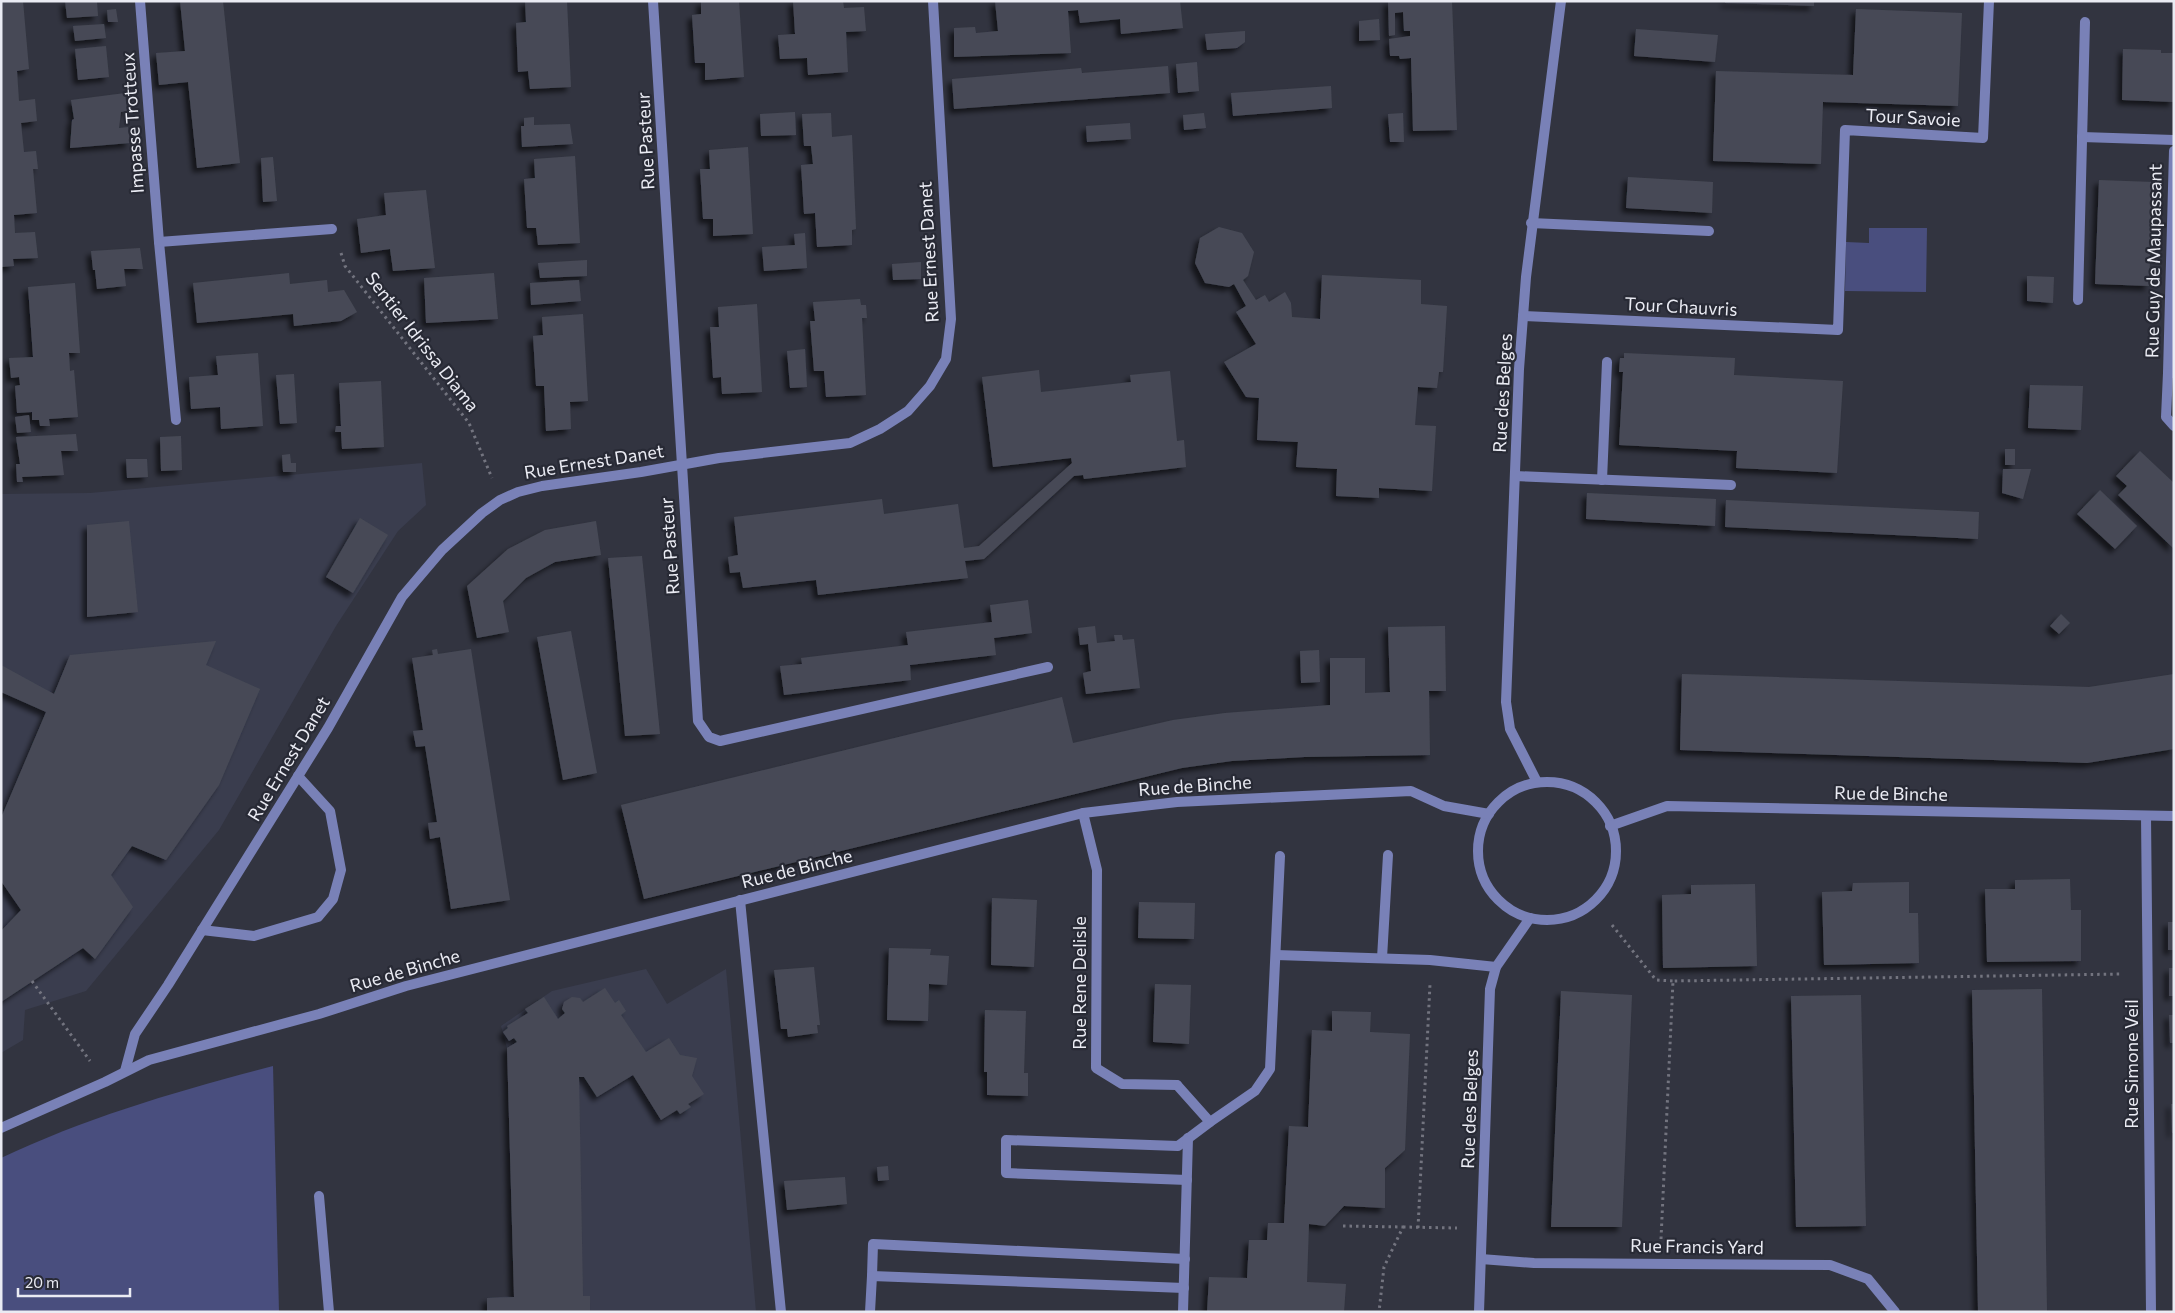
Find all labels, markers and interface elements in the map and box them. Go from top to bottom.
street label: Impasse Trotteux [116,51,148,194]
street label: Rue Pasteur [631,92,659,190]
street label: Tour Savoie [1865,104,1961,130]
street label: Rue Guy de Maupassant [2140,164,2166,358]
street label: Rue Ernest Danet [913,181,943,323]
street label: Sentier Idrissa Diama [361,267,484,416]
street label: Tour Chauvris [1624,292,1738,320]
street label: Rue des Belges [1488,333,1516,453]
street label: Rue Ernest Danet [522,439,665,483]
street label: Rue Pasteur [655,497,683,596]
street label: Rue Ernest Danet [242,692,334,825]
street label: Rue de Binche [1138,770,1252,800]
street label: Rue de Binche [1834,781,1948,805]
street label: Rue de Binche [739,844,855,892]
street label: Rue Rene Delisle [1068,916,1090,1050]
street label: Rue de Binche [347,944,462,996]
street label: Rue Simone Veil [2120,999,2142,1129]
street label: Rue des Belges [1456,1049,1482,1169]
street label: Rue Francis Yard [1630,1234,1764,1258]
scale bar [18,1266,130,1298]
text: 20 m [25,1273,59,1291]

